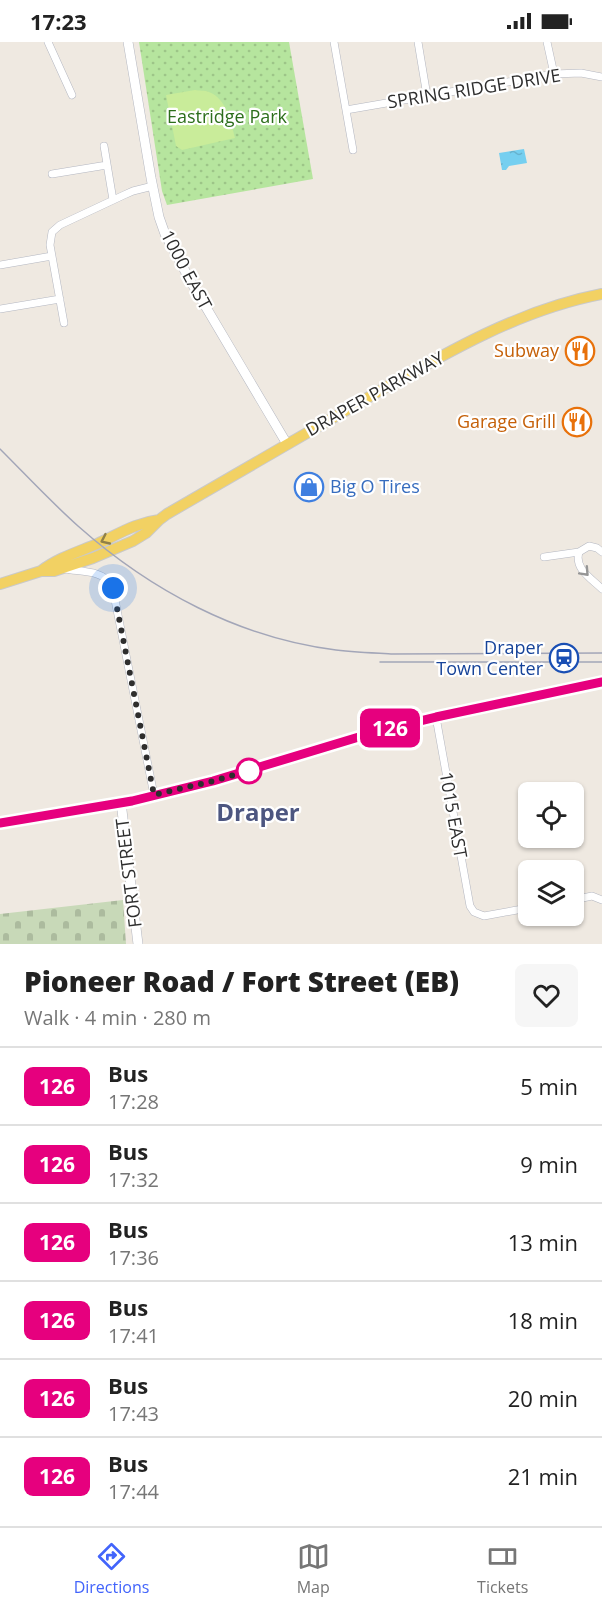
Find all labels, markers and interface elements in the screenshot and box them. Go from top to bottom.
text: 17:23 [30,6,87,36]
street label: SPRING RIDGE DRIVE [386,62,562,114]
park label: Eastridge Park [167,104,288,128]
street label: 1000 EAST [156,225,218,314]
restaurant icon: Subway [564,335,596,367]
place label: Subway [494,338,560,362]
street label: DRAPER PARKWAY [301,345,449,441]
restaurant icon: Garage Grill [561,406,593,438]
place label: Garage Grill [457,409,556,433]
shop icon: Big O Tires [293,471,325,503]
place label: Big O Tires [330,474,420,498]
one-way arrow [100,533,111,545]
one-way arrow [578,566,589,576]
your location [98,573,128,603]
place label: Draper Town Center [436,635,544,680]
station icon: Draper Town Center [548,642,580,674]
line badge: 126 [356,708,424,748]
text: 126 [372,714,408,742]
unlabelled marker [236,758,262,784]
street label: 1015 EAST [435,770,473,860]
map controls [518,782,584,926]
button: locate [518,782,584,848]
district label: Draper [216,795,300,828]
street label: FORT STREET [109,817,147,929]
button: layers [518,860,584,926]
text: Pioneer Road / Fort Street (EB) [24,962,459,1000]
button: heart [515,964,578,1027]
text: Walk · 4 min · 280 m [24,1004,211,1031]
text: Bus [108,1058,148,1088]
text: 5 min [520,1071,578,1101]
text: 126 [39,1072,75,1100]
text: 17:28 [108,1088,159,1115]
text: Bus [108,1136,148,1166]
text: 9 min [520,1149,578,1179]
text: 126 [39,1150,75,1178]
text: 17:32 [108,1166,159,1193]
text: Bus [108,1214,148,1244]
text: 13 min [508,1227,578,1257]
text: 126 [39,1228,75,1256]
text: 17:36 [108,1244,159,1271]
text: Bus [108,1292,148,1322]
text: 18 min [508,1305,578,1335]
text: 126 [39,1306,75,1334]
text: 17:41 [108,1322,159,1349]
text: Bus [108,1370,148,1400]
text: 20 min [508,1383,578,1413]
text: 126 [39,1384,75,1412]
text: 17:43 [108,1400,159,1427]
text: Bus [108,1448,148,1478]
text: 21 min [508,1461,578,1491]
text: 126 [39,1462,75,1490]
text: 17:44 [108,1478,159,1505]
tab: Directions [74,1540,149,1598]
tab: Map [297,1540,330,1598]
tab: Tickets [477,1540,528,1598]

